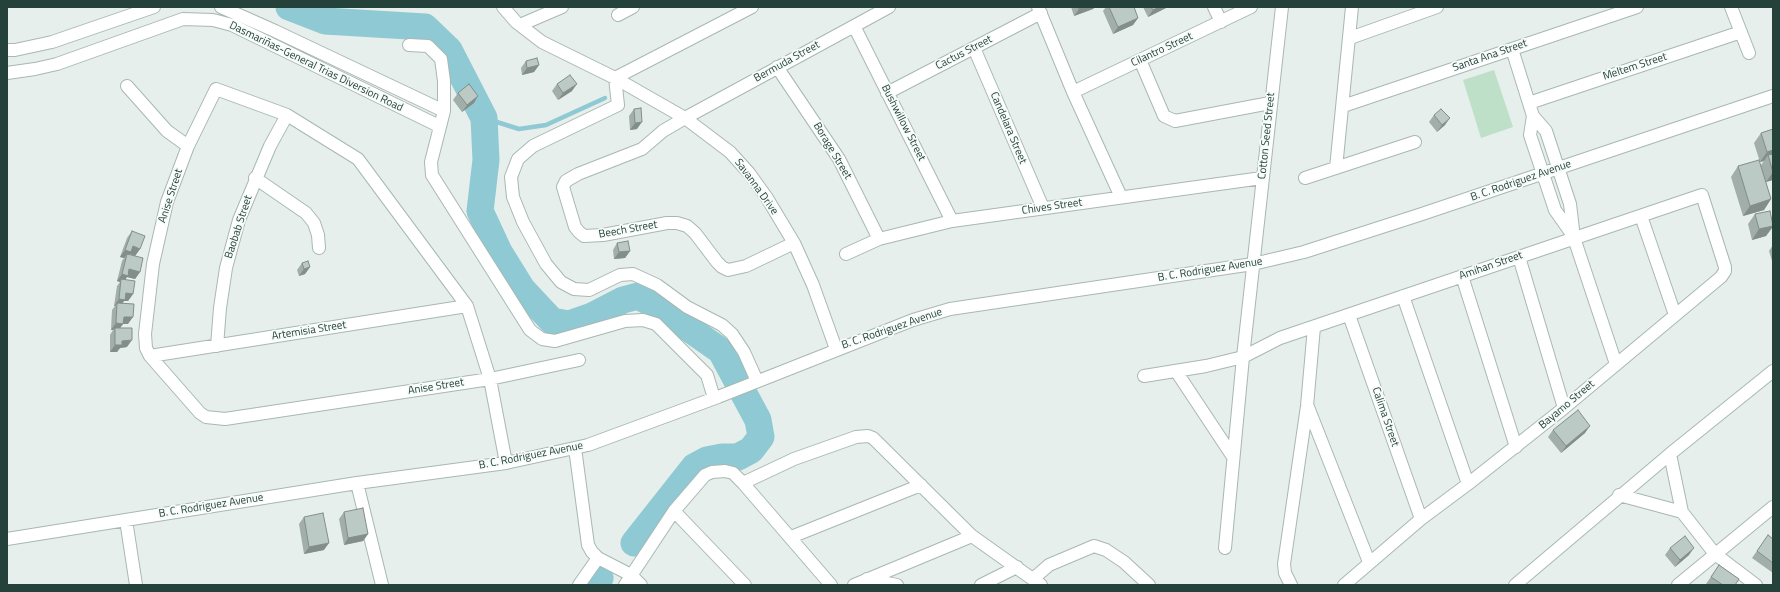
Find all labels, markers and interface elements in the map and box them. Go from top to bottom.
street label: Dasmariñas-General Trias Diversion Road [227,19,405,115]
street label: Cilantro Street [1129,30,1195,70]
street label: Cactus Street [933,33,995,73]
street label: Santa Ana Street [1451,37,1529,75]
street label: Bermuda Street [752,38,822,86]
street label: Meltem Street [1601,50,1669,84]
street label: Bushwillow Street [878,82,928,164]
street label: Candelara Street [987,90,1029,166]
street label: Cotton Seed Street [1256,92,1278,180]
street label: Borage Street [810,120,854,182]
street label: Savanna Drive [731,156,781,218]
street label: B. C. Rodriguez Avenue [1469,158,1573,204]
street label: Anise Street [156,167,186,225]
street label: Baobab Street [223,194,255,260]
street label: Chives Street [1021,196,1083,218]
street label: Beech Street [598,218,658,242]
street label: Amihan Street [1458,249,1524,283]
street label: B. C. Rodriguez Avenue [1157,255,1263,285]
street label: B. C. Rodriguez Avenue [840,306,944,352]
street label: Artemisia Street [271,319,347,343]
street label: Anise Street [407,376,465,398]
street label: Bayamo Street [1536,378,1598,432]
street label: Calima Street [1369,386,1401,448]
street label: B. C. Rodriguez Avenue [478,439,584,473]
street label: B. C. Rodriguez Avenue [158,491,264,521]

